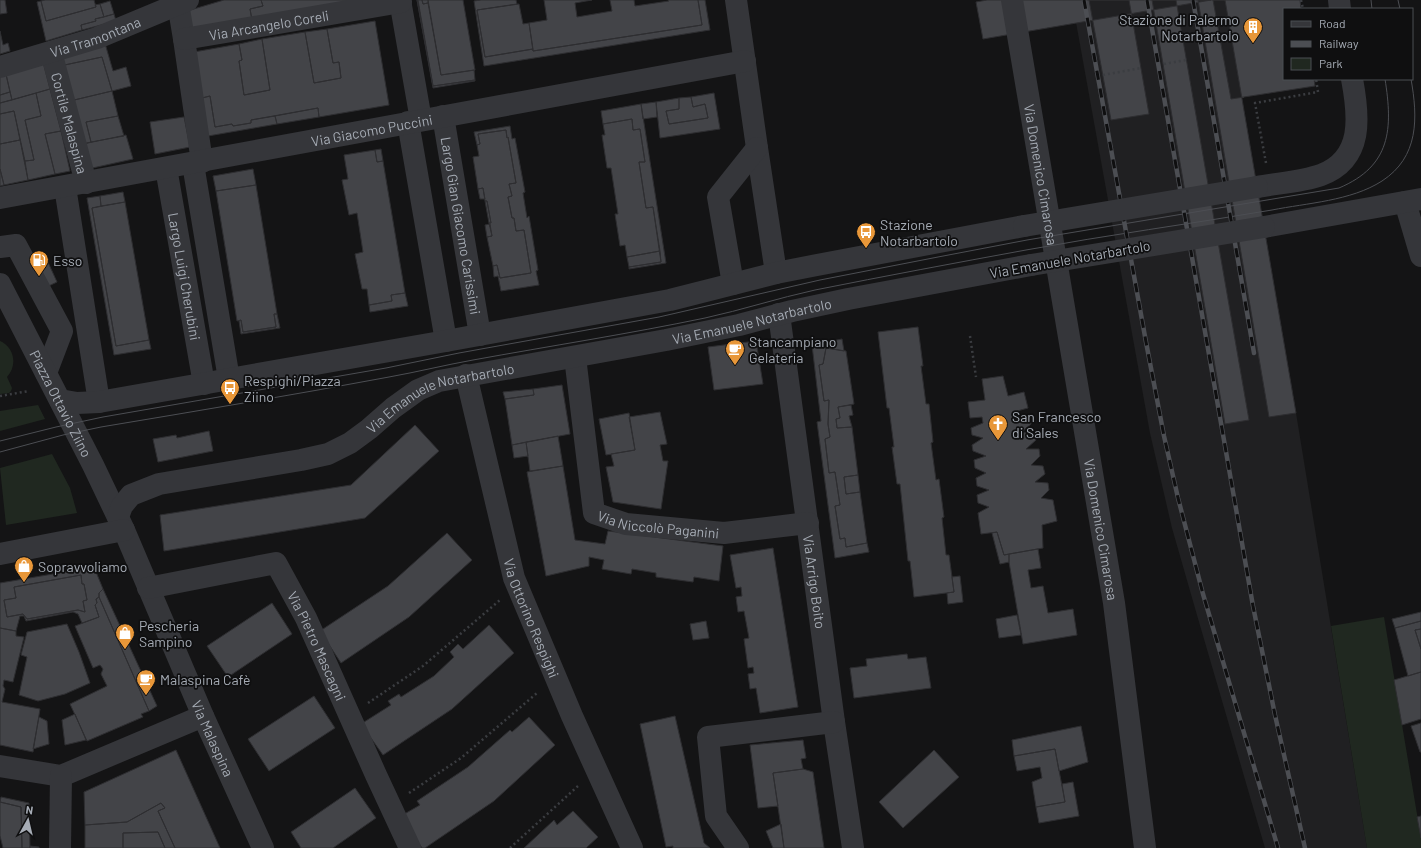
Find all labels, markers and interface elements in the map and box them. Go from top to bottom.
street label: Via Arcangelo Coreli [208,6,330,43]
legend [1283,8,1413,80]
place label: Stazione di Palermo Notarbartolo [1119,11,1239,44]
street label: Via Tramontana [48,12,143,60]
building icon: Stazione di Palermo Notarbartolo [1242,16,1264,44]
text: Road [1319,16,1346,30]
text: Railway [1319,36,1359,50]
text: Park [1319,56,1343,70]
street label: Cortile Malaspina [48,71,92,175]
street label: Via Domenico Cimarosa [1021,102,1062,247]
street label: Via Giacomo Puccini [310,110,434,149]
street label: Largo Gian Giacomo Carissimi [438,135,485,316]
street label: Largo Luigi Cherubini [165,211,205,342]
place label: Stazione Notarbartolo [880,216,958,249]
bus stop icon: Stazione Notarbartolo [855,221,877,249]
street label: Via Emanuele Notarbartolo [988,236,1152,282]
fuel station icon: Esso [28,249,50,277]
place label: Esso [53,252,82,269]
street label: Via Emanuele Notarbartolo [671,294,833,347]
place label: Stancampiano Gelateria [749,333,836,366]
cafe icon: Stancampiano Gelateria [724,338,746,366]
street label: Piazza Ottavio Ziino [27,347,96,460]
street label: Via Emanuele Notarbartolo [362,359,515,436]
place label: Respighi/Piazza Ziino [244,372,341,405]
bus stop icon: Respighi/Piazza Ziino [219,377,241,405]
place label: San Francesco di Sales [1012,408,1101,441]
church icon: San Francesco di Sales [987,413,1009,441]
street label: Via Domenico Cimarosa [1081,457,1122,602]
street label: Via Niccolò Paganini [595,506,720,541]
street label: Via Arrigo Boito [800,534,830,630]
shop icon: Sopravvoliamo [13,555,35,583]
street label: Via Ottorino Respighi [501,556,563,680]
place label: Sopravvoliamo [38,558,127,575]
street label: Via Pietro Mascagni [284,588,350,703]
place label: Pescheria Sampino [139,617,199,650]
shop icon: Pescheria Sampino [114,622,136,650]
cafe icon: Malaspina Cafè [135,668,157,696]
place label: Malaspina Cafè [160,671,250,688]
street label: Via Malaspina [189,697,238,779]
north arrow [8,800,48,840]
text: N [25,803,34,817]

